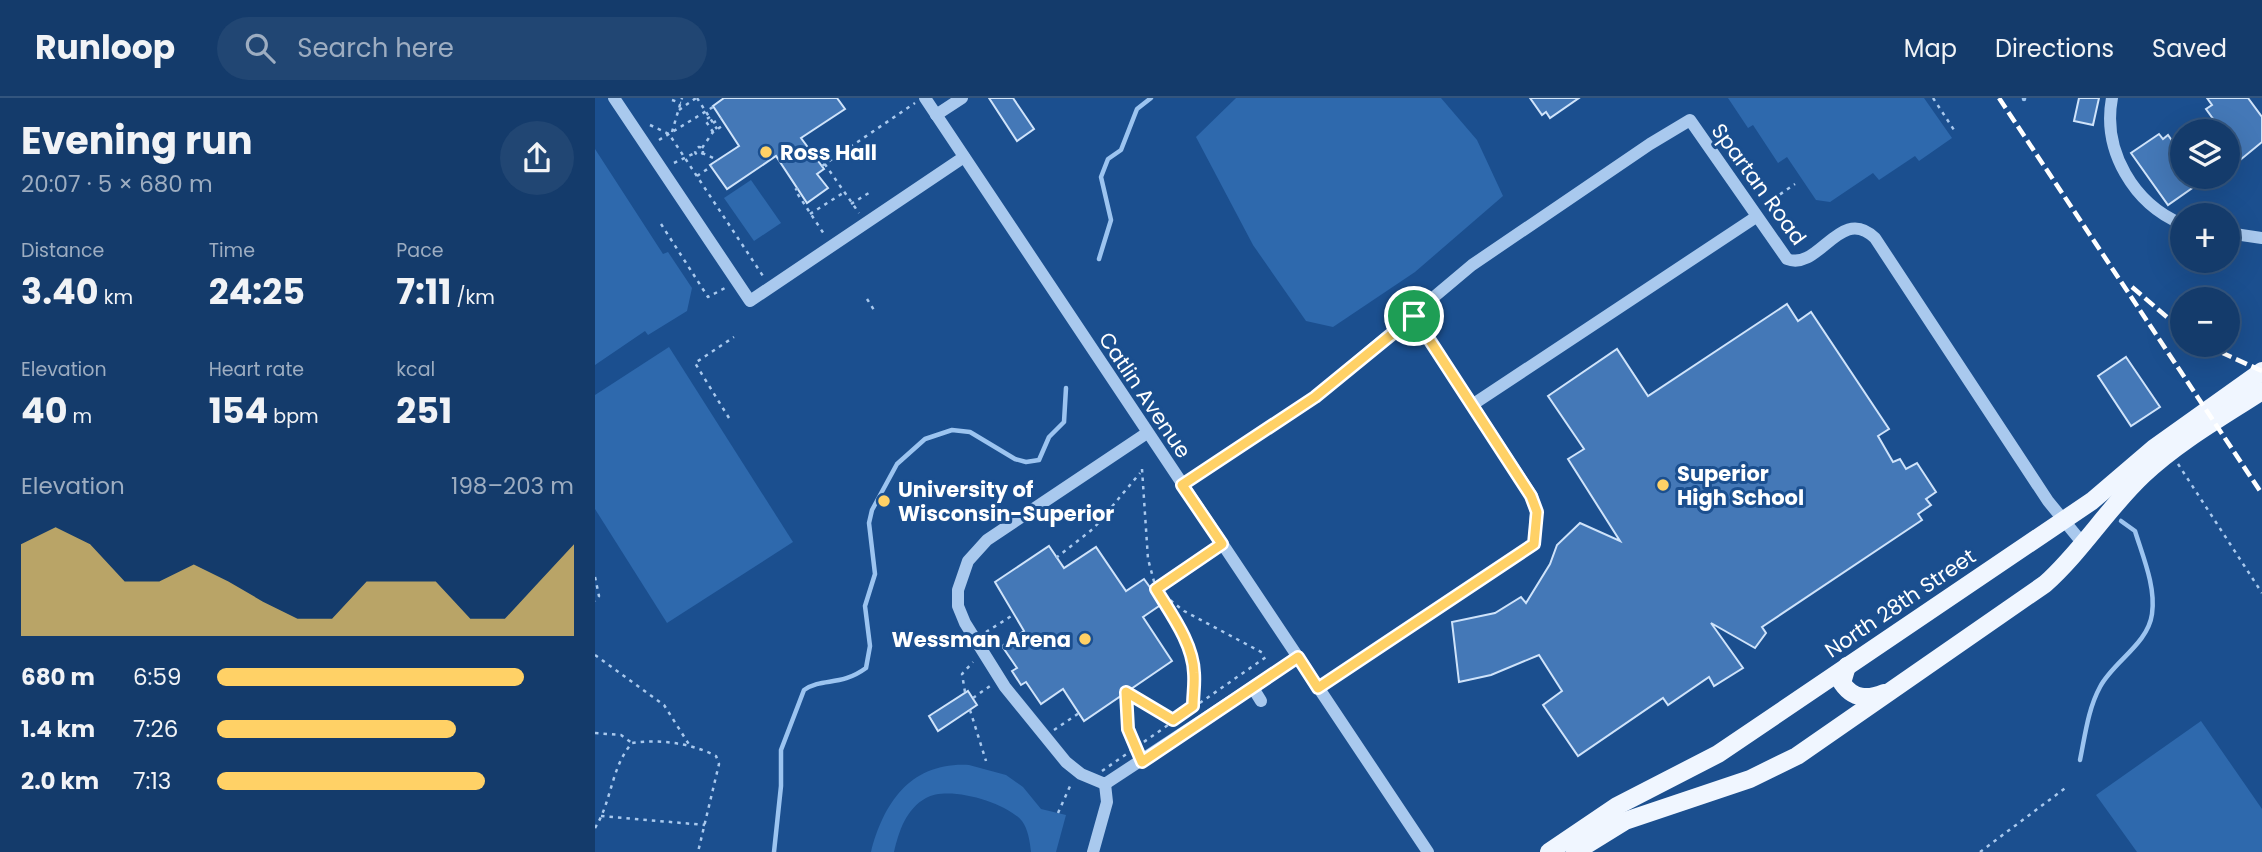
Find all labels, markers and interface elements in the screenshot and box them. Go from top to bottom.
search box [217,17,707,80]
text: Runloop [35,24,175,71]
icon: search [241,29,279,67]
text: Search here [297,30,454,66]
text: Map [1904,32,1957,65]
text: Directions [1995,32,2114,65]
text: Saved [2152,32,2227,65]
text: Evening run [21,114,253,167]
street label: Spartan Road [1705,117,1813,251]
map controls [2170,119,2240,357]
button: layers [2170,119,2240,189]
button: share [500,121,574,195]
place label: Ross Hall [780,138,877,167]
marker: Ross Hall [758,144,774,160]
text: 20:07 · 5 × 680 m [21,168,213,200]
button: + [2170,203,2240,273]
text: Distance [21,237,104,264]
text: Time [209,237,255,264]
text: Pace [396,237,444,264]
text: 3.40 [21,267,99,316]
text: 24:25 [209,267,305,316]
text: 7:11 [396,267,451,316]
text: km [99,284,133,311]
text: /km [451,284,495,311]
pin [1384,286,1444,346]
button: − [2170,287,2240,357]
icon: arrive [1395,297,1433,335]
street label: Catlin Avenue [1092,326,1198,464]
text: Elevation [21,356,107,383]
text: Heart rate [209,356,304,383]
text: kcal [396,356,435,383]
text: 40 [21,386,68,435]
text: 154 [209,386,268,435]
text: 251 [396,386,452,435]
text: m [68,403,92,430]
text: bpm [268,403,319,430]
place label: Superior High School [1677,459,1804,512]
text: Elevation [21,470,125,502]
text: 198–203 m [451,470,574,502]
place label: University of Wisconsin-Superior [898,475,1114,528]
marker: Superior High School [1655,477,1671,493]
marker: University of Wisconsin-Superior [876,493,892,509]
street label: North 28th Street [1819,542,1981,664]
place label: Wessman Arena [892,625,1071,654]
marker: Wessman Arena [1077,631,1093,647]
text: 680 m [21,661,95,693]
text: 6:59 [133,661,181,693]
text: 1.4 km [21,713,95,745]
text: 7:26 [133,713,178,745]
text: 2.0 km [21,765,99,797]
text: 7:13 [133,765,171,797]

